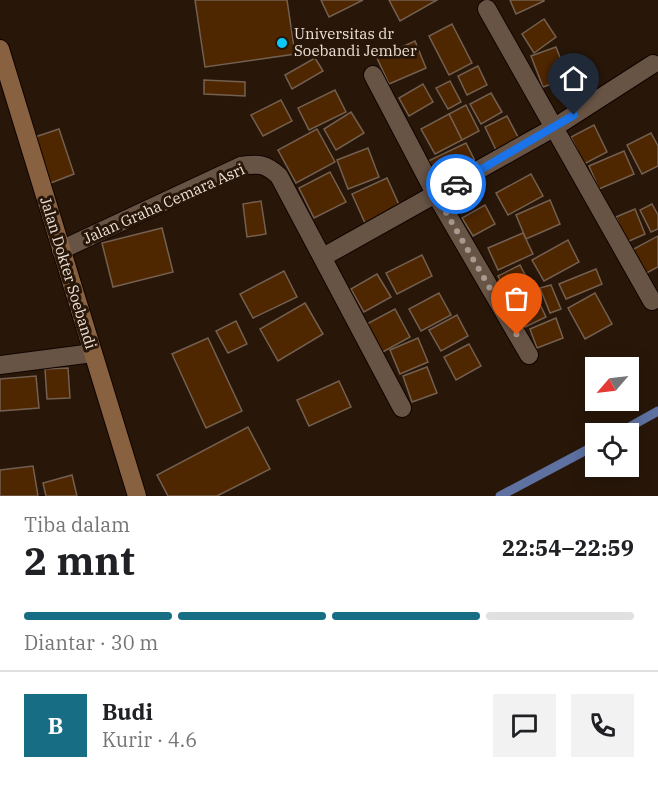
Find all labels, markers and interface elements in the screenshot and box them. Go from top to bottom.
place label: Universitas dr Soebandi Jember [294,24,417,60]
marker: Universitas dr Soebandi Jember [275,36,289,50]
pin [548,53,599,115]
icon: home [557,62,590,95]
courier [426,154,486,214]
street label: Jalan Graha Cemara Asri [80,159,248,248]
icon: car [440,168,473,201]
street label: Jalan Dokter Soebandi [36,194,101,351]
pin [491,273,542,335]
icon: bag [500,282,533,315]
north arrow [585,357,639,411]
map controls [585,357,639,477]
button: locate [585,423,639,477]
text: Tiba dalam [24,511,130,538]
text: 22:54–22:59 [502,533,634,562]
text: 2 mnt [24,535,135,586]
text: Diantar · 30 m [24,629,158,656]
button: chat [493,694,556,757]
button: phone [571,694,634,757]
text: Budi [102,697,153,726]
text: B [48,711,63,740]
text: Kurir · 4.6 [102,726,197,753]

